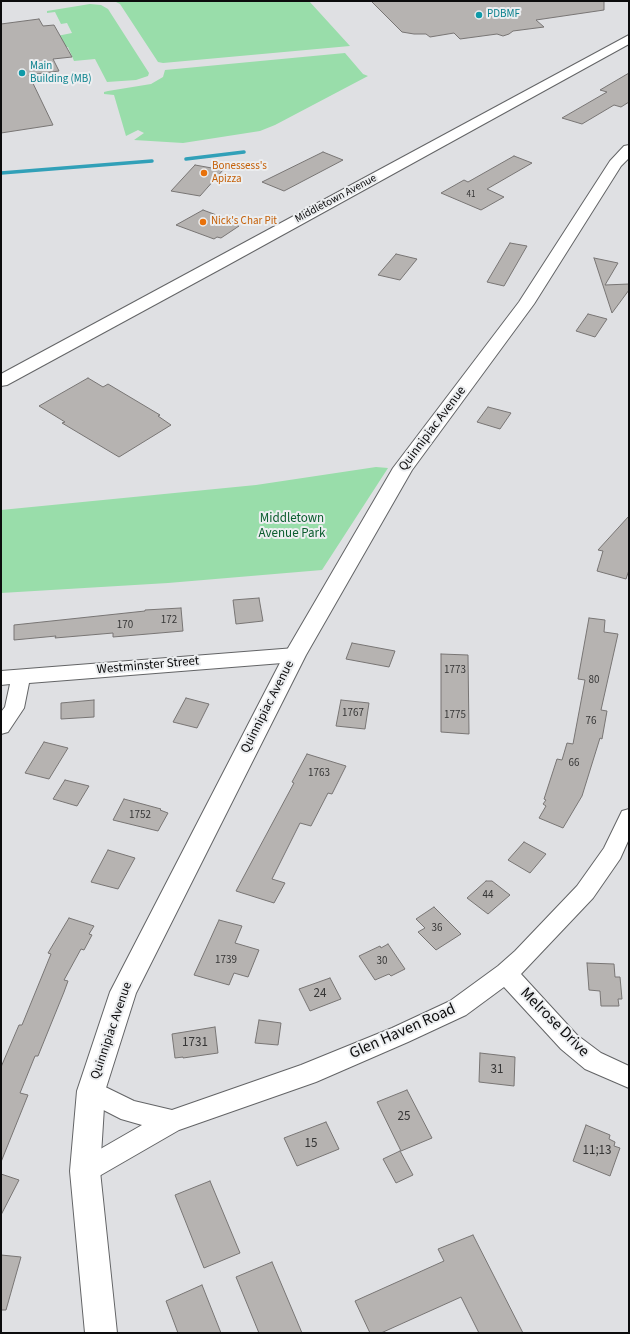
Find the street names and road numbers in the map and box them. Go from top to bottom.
street label: Middletown Avenue [293,172,379,226]
street label: Quinnipiac Avenue [396,384,470,474]
street label: Westminster Street [96,654,200,678]
street label: Quinnipiac Avenue [238,658,298,756]
street label: Quinnipiac Avenue [88,980,136,1082]
street label: Melrose Drive [515,984,593,1062]
street label: Glen Haven Road [347,1000,459,1064]

